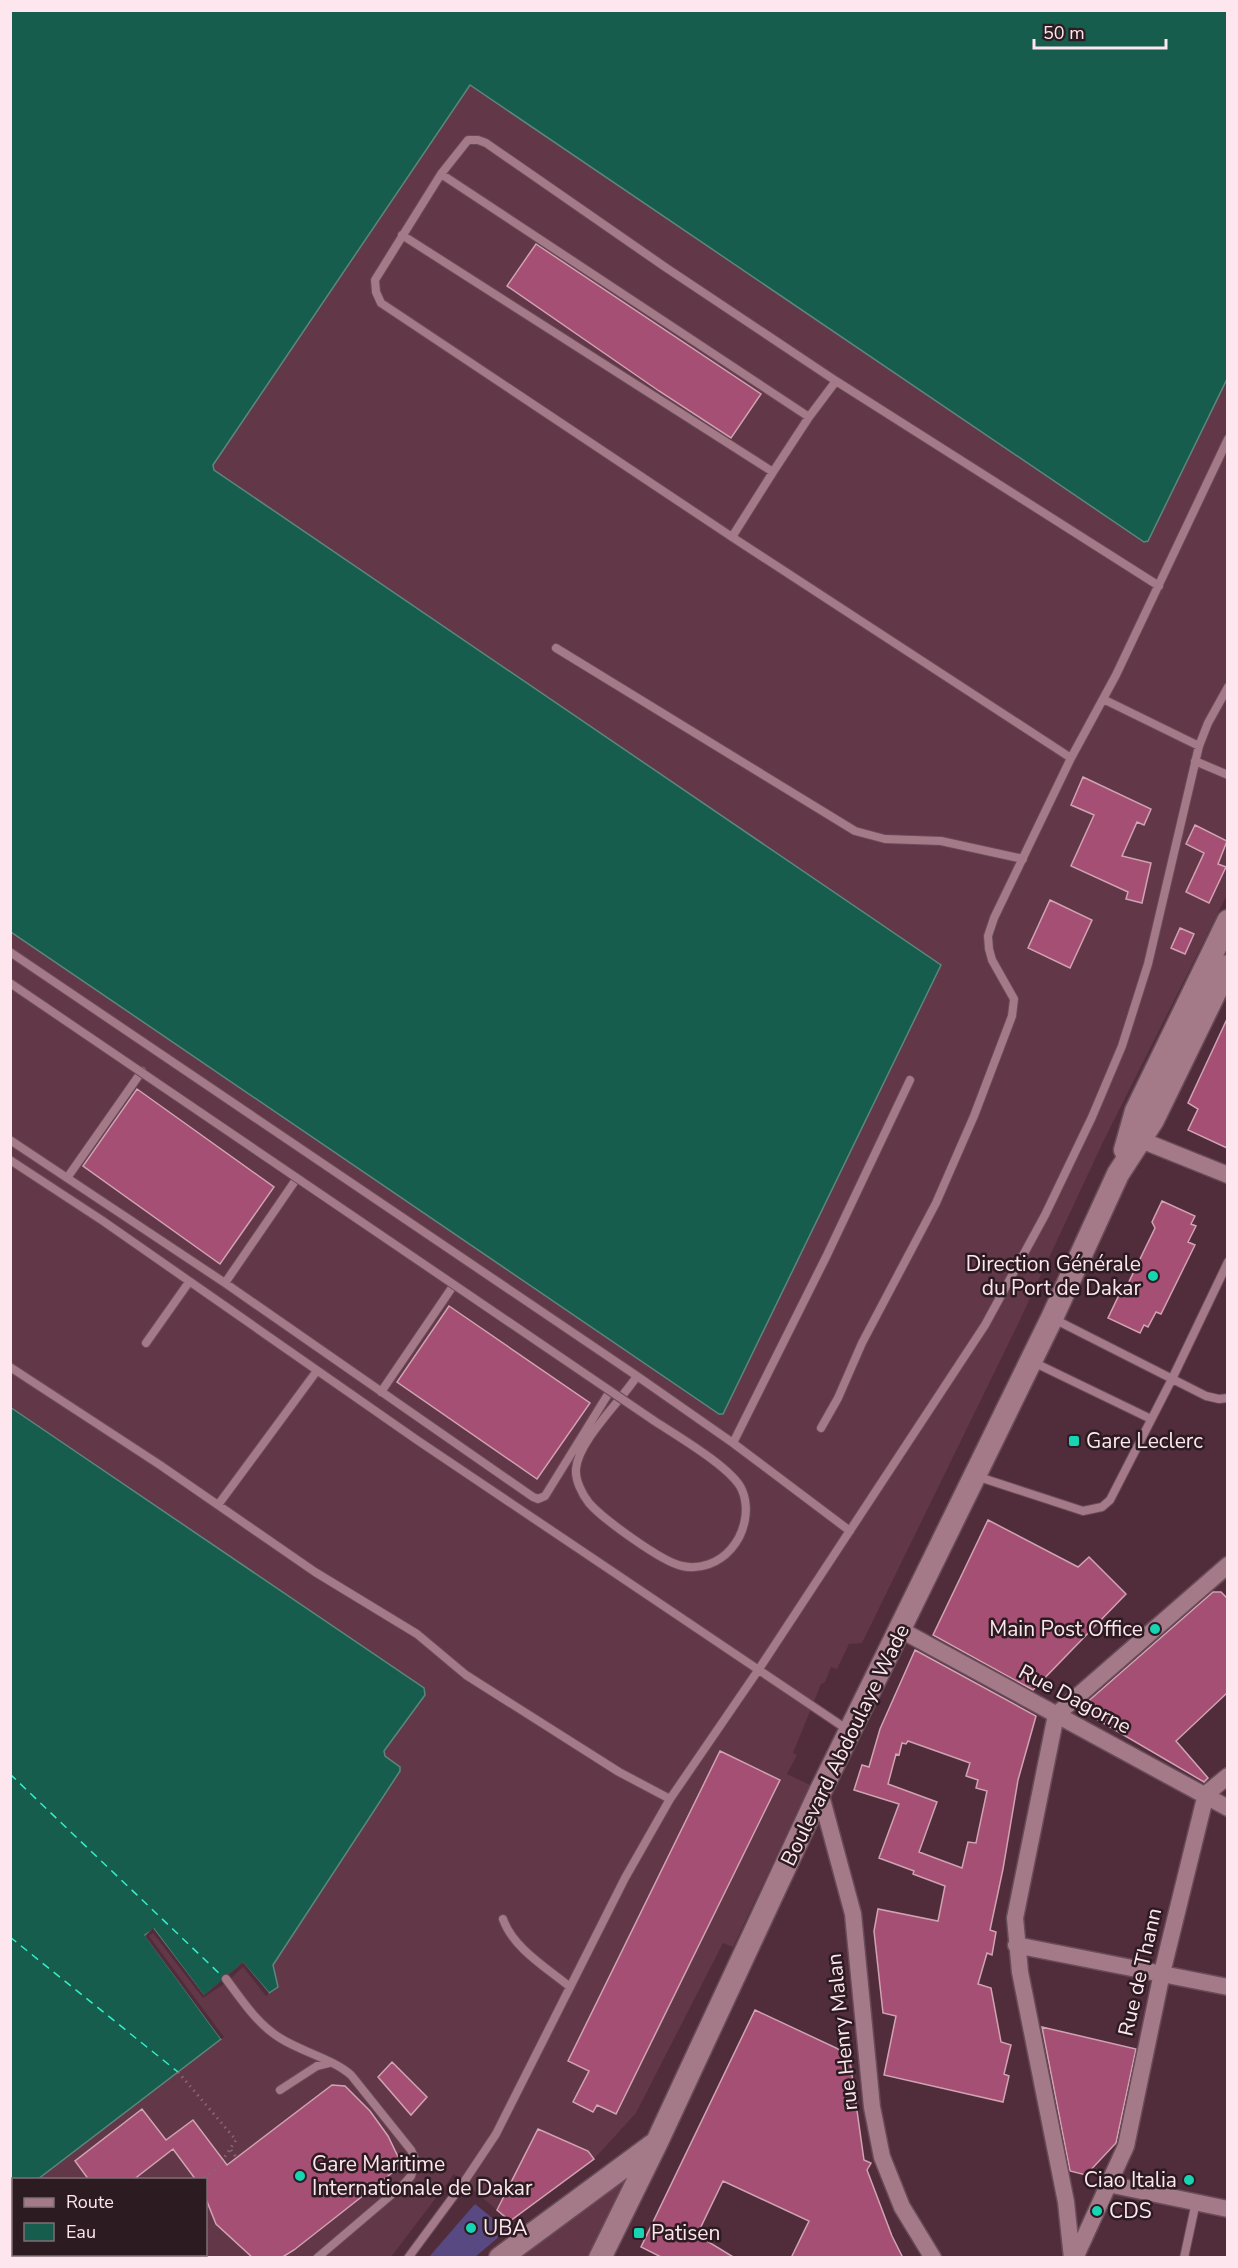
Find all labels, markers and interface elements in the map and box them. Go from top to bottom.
scale bar [1034,12,1166,50]
text: 50 m [1043,21,1085,45]
place label: Direction Générale du Port de Dakar [966,1250,1141,1302]
marker: Direction Générale du Port de Dakar [1146,1269,1160,1283]
place label: Gare Leclerc [1086,1427,1203,1455]
marker: Gare Leclerc [1067,1434,1081,1448]
place label: Main Post Office [989,1615,1143,1643]
street label: Boulevard Abdoulaye Wade [774,1619,916,1871]
marker: Main Post Office [1148,1622,1162,1636]
street label: Rue Dagorne [1014,1658,1136,1740]
street label: Rue de Thann [1112,1905,1168,2039]
street label: rue Henry Malan [820,1952,864,2112]
place label: Gare Maritime Internationale de Dakar [312,2150,533,2202]
place label: Ciao Italia [1084,2166,1177,2194]
marker: Gare Maritime Internationale de Dakar [293,2169,307,2183]
marker: Ciao Italia [1182,2173,1196,2187]
legend [12,2178,207,2256]
text: Route [66,2190,114,2214]
place label: CDS [1109,2197,1152,2225]
marker: CDS [1090,2204,1104,2218]
place label: UBA [483,2214,528,2242]
place label: Patisen [651,2219,720,2247]
text: Eau [66,2220,96,2244]
marker: UBA [464,2221,478,2235]
marker: Patisen [632,2226,646,2240]

